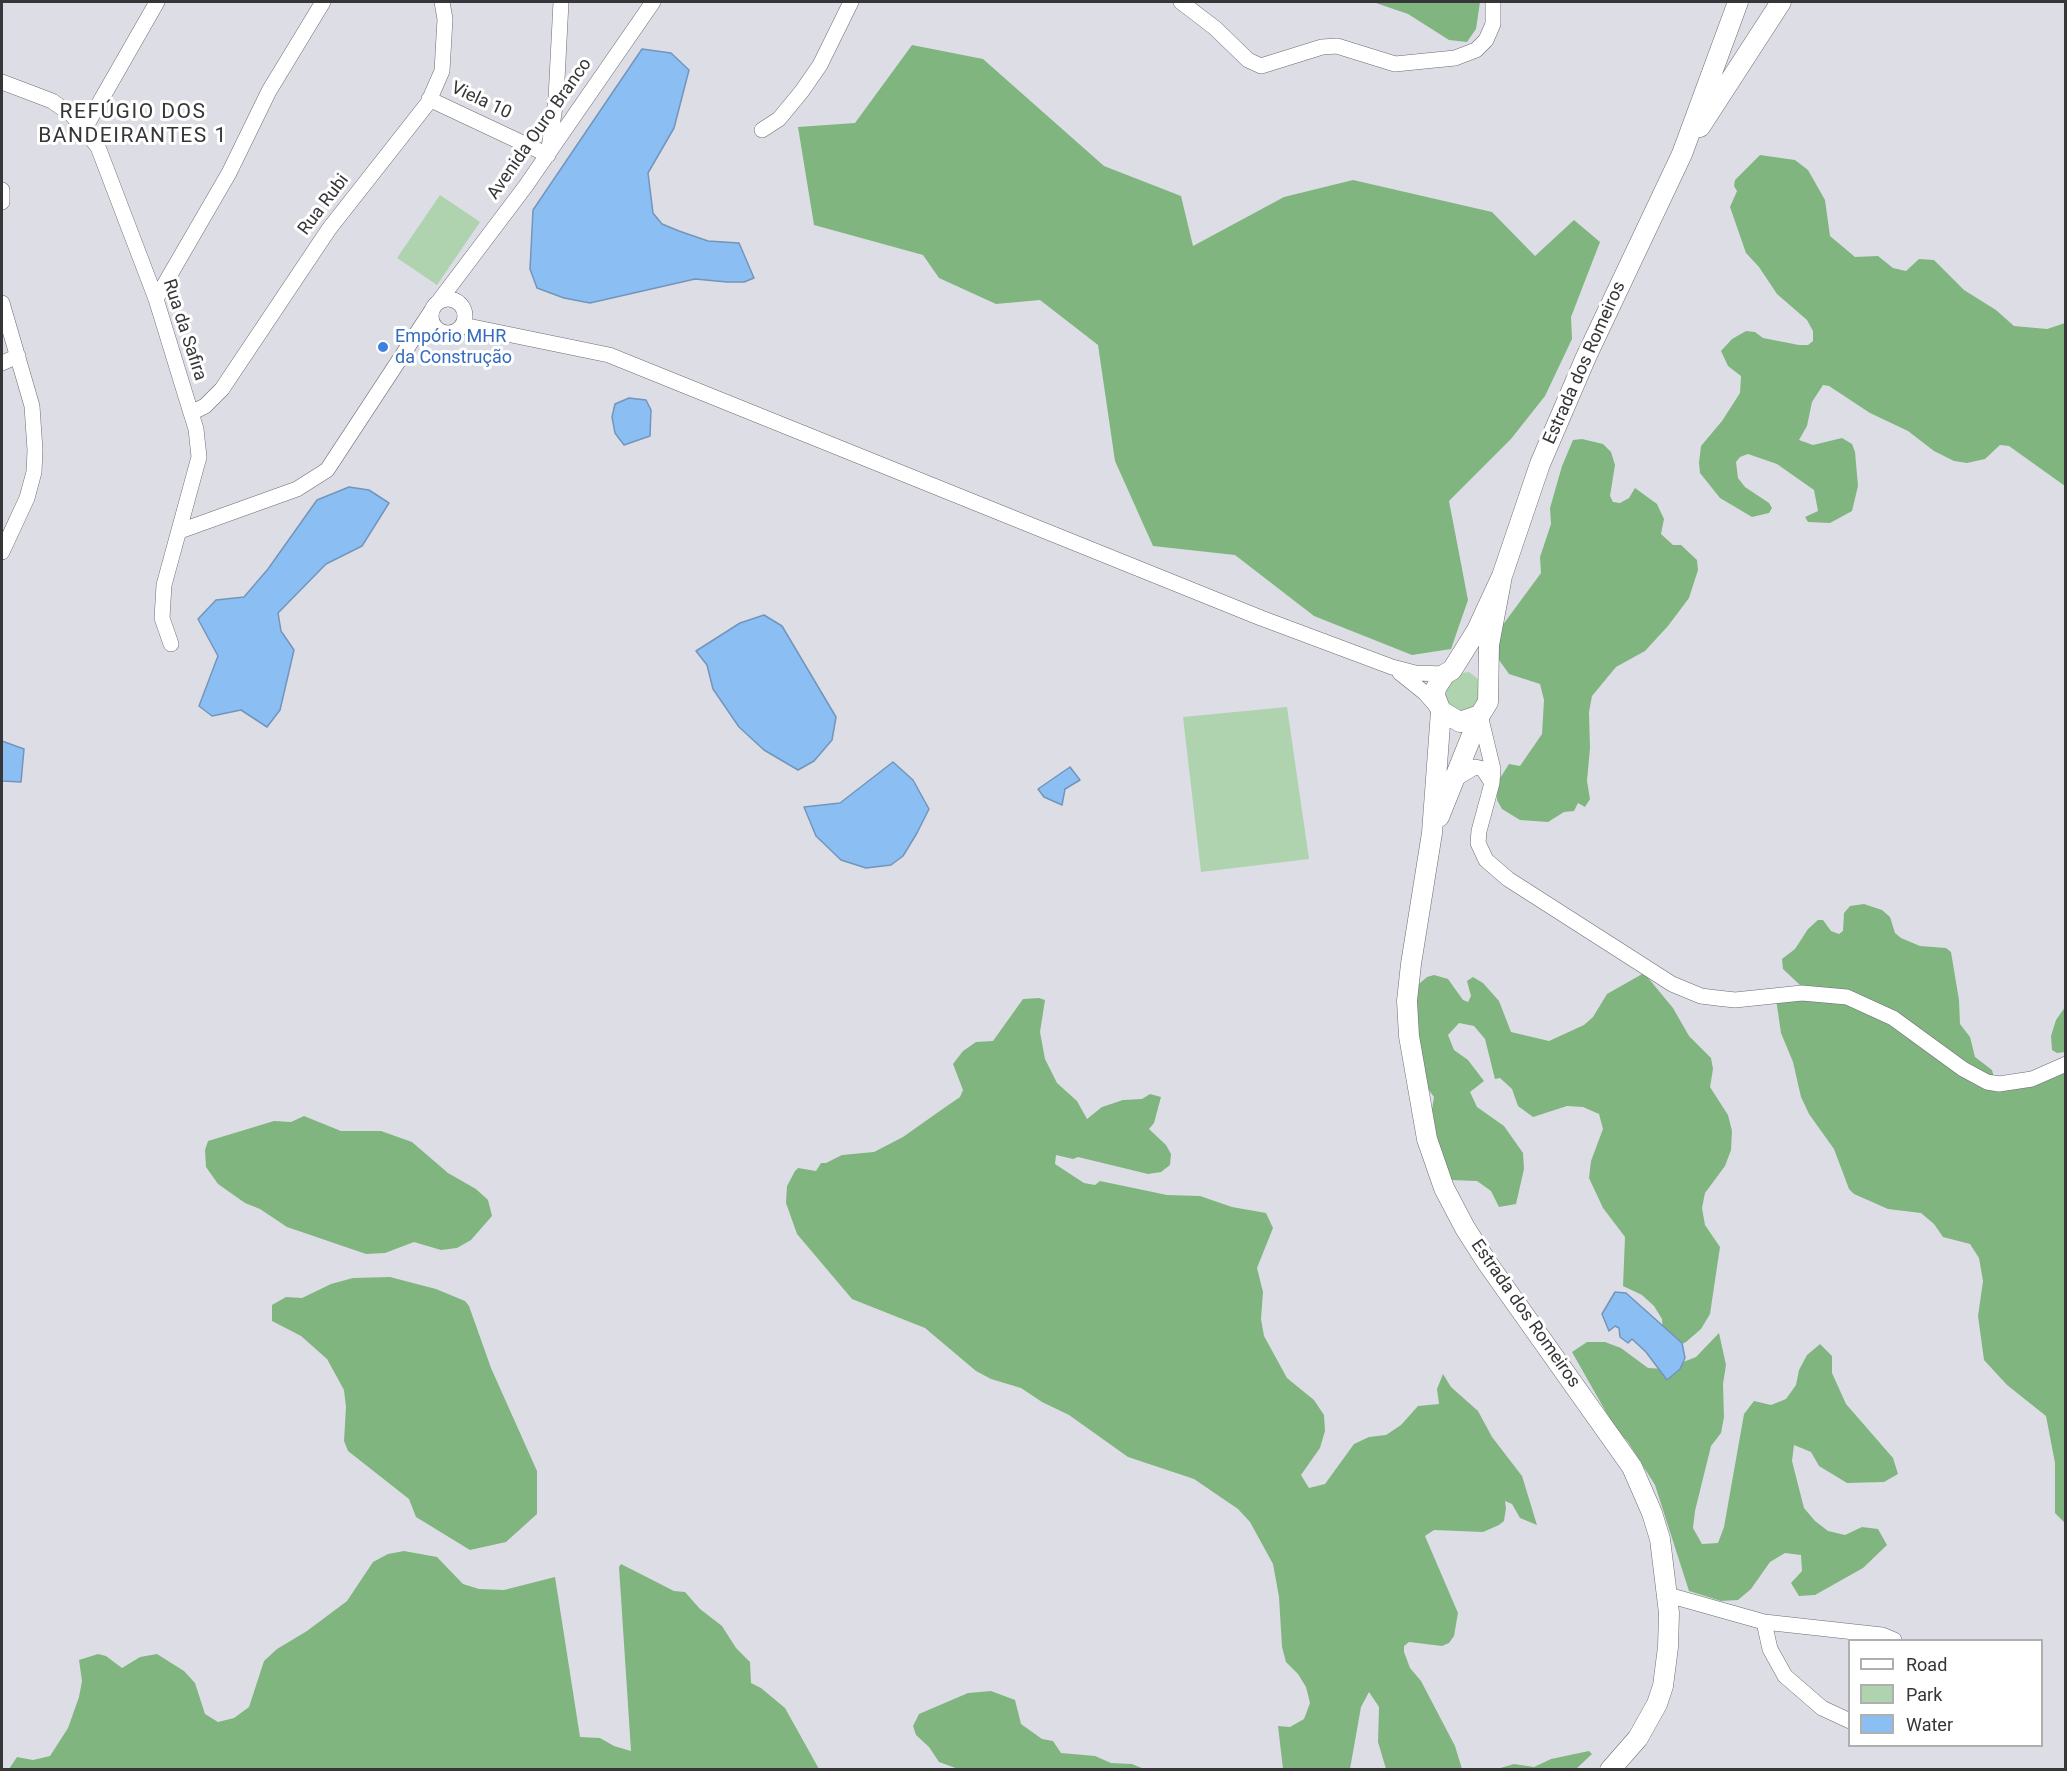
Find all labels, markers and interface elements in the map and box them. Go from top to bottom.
street label: Avenida Ouro Branco [483,54,597,204]
street label: Viela 10 [447,78,515,124]
district label: REFÚGIO DOS BANDEIRANTES 1 [38,100,228,150]
street label: Rua Rubi [294,170,354,240]
street label: Rua da Safira [157,276,211,384]
street label: Estrada dos Romeiros [1539,278,1631,448]
place label: Empório MHR da Construção [395,326,512,368]
marker: Empório MHR da Construção [376,340,390,354]
street label: Estrada dos Romeiros [1466,1236,1584,1392]
legend [1848,1639,2043,1747]
text: Road [1906,1654,1947,1675]
text: Park [1906,1684,1942,1705]
text: Water [1906,1714,1953,1735]

